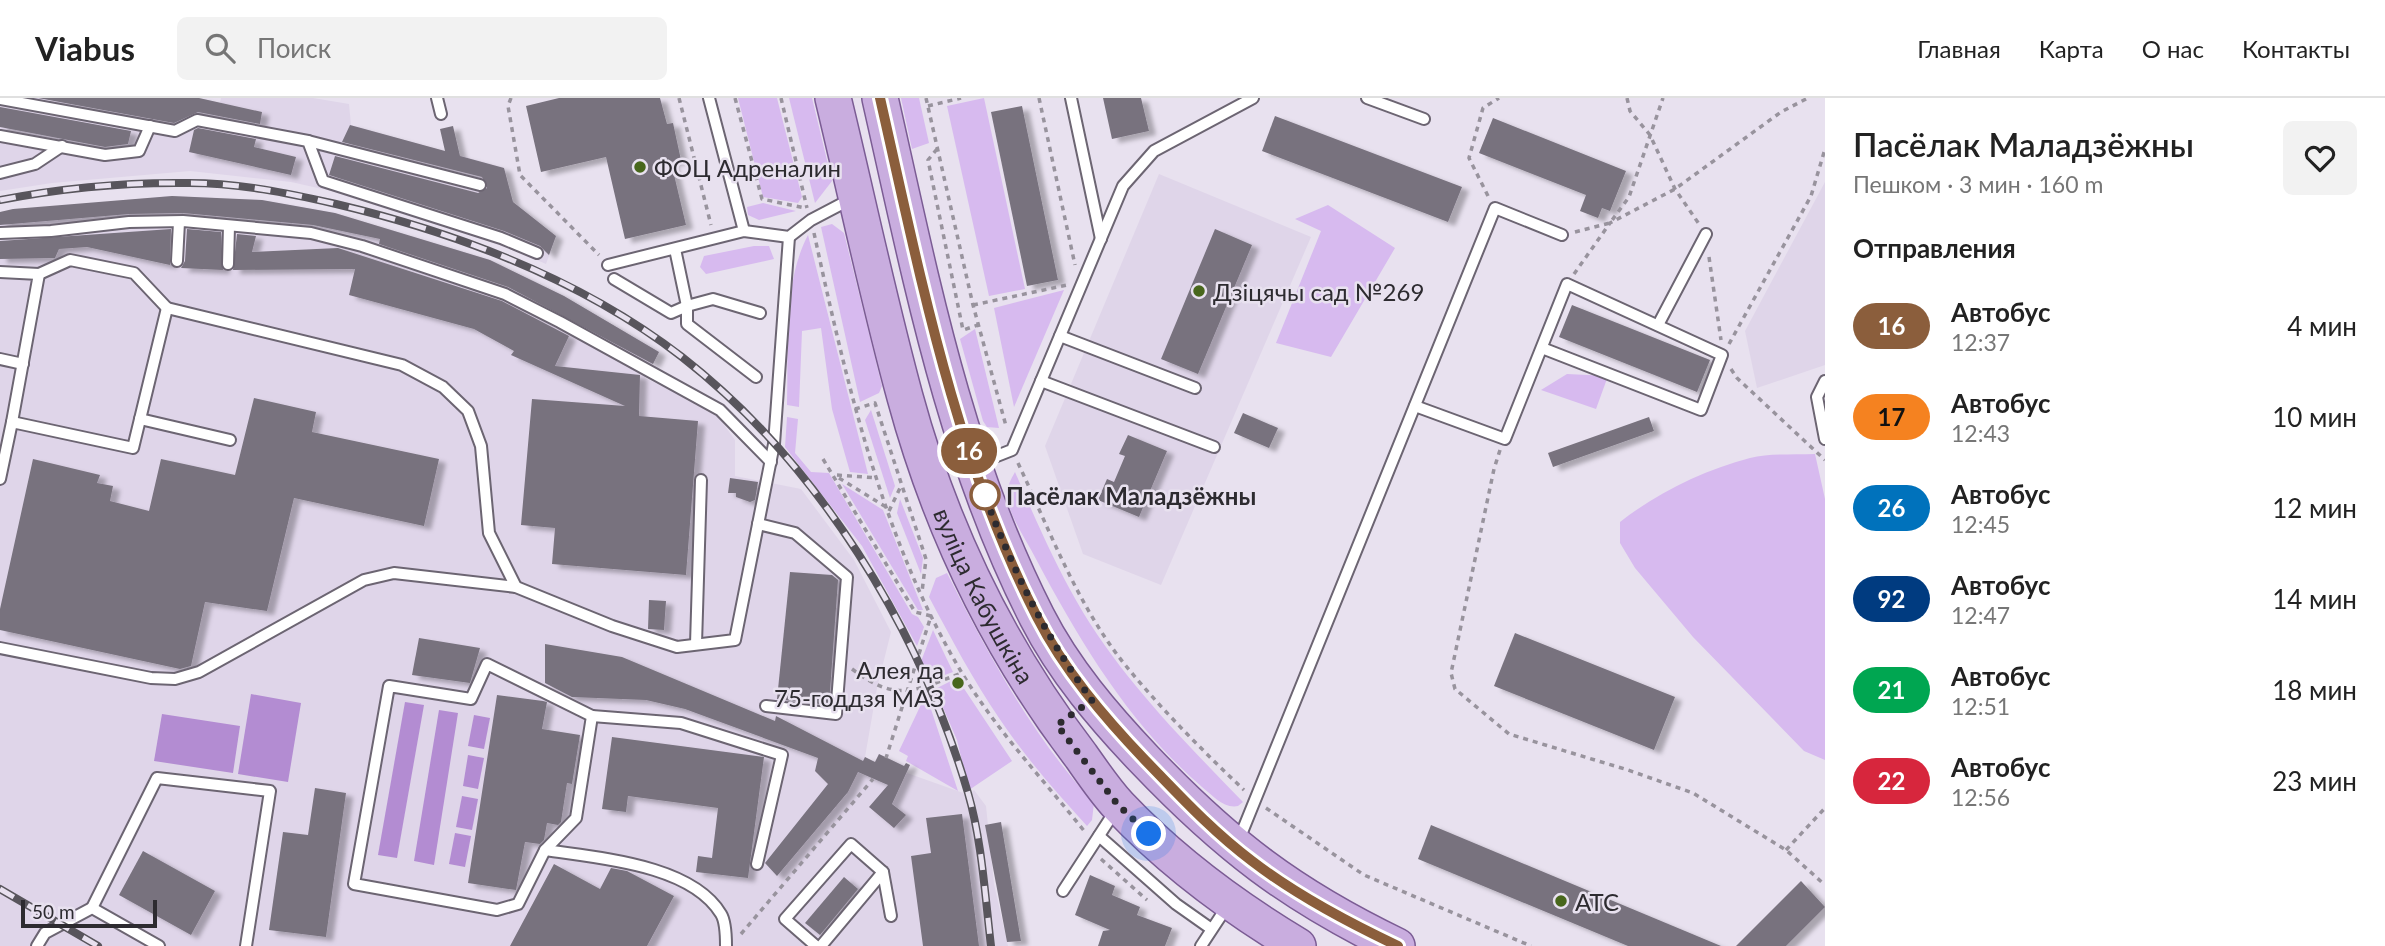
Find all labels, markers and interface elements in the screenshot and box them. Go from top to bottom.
search box [177,17,667,80]
text: Viabus [35,28,135,68]
icon: search [201,29,239,67]
text: Поиск [257,32,331,64]
text: Главная [1917,34,2001,63]
text: Карта [2039,34,2104,63]
text: О нас [2142,34,2204,63]
text: Контакты [2242,34,2350,63]
button: heart [2283,121,2357,195]
text: Пасёлак Маладзёжны [1853,124,2194,164]
place label: ФОЦ Адреналин [654,153,841,182]
marker: ФОЦ Адреналин [632,159,648,175]
text: Пешком · 3 мин · 160 m [1853,170,2103,198]
text: Отправления [1853,232,2016,264]
place label: Дзіцячы сад №269 [1213,277,1424,306]
marker: Дзіцячы сад №269 [1191,283,1207,299]
text: Автобус [1951,296,2050,328]
text: 4 мин [2287,310,2357,342]
text: 16 [1878,311,1905,340]
text: 12:37 [1951,328,2010,356]
text: Автобус [1951,387,2050,419]
text: 10 мин [2272,401,2357,433]
text: 17 [1878,402,1905,431]
text: 12:43 [1951,419,2010,447]
line badge: 16 [937,428,1000,474]
text: 16 [955,436,983,465]
text: Автобус [1951,478,2050,510]
marker: Пасёлак Маладзёжны [970,480,1000,510]
place label: Пасёлак Маладзёжны [1006,481,1256,510]
text: 12 мин [2272,492,2357,524]
text: 26 [1878,493,1905,522]
street label: вуліца Кабушкіна [929,504,1041,688]
text: 12:45 [1951,510,2010,538]
text: Автобус [1951,569,2050,601]
text: 14 мин [2272,583,2357,615]
text: 92 [1878,584,1905,613]
text: 12:47 [1951,601,2010,629]
place label: Алея да 75-годдзя МАЗ [774,655,944,712]
text: Автобус [1951,660,2050,692]
text: 18 мин [2272,674,2357,706]
marker: Алея да 75-годдзя МАЗ [950,675,966,691]
text: 21 [1878,675,1905,704]
text: 12:51 [1951,692,2010,720]
text: Автобус [1951,751,2050,783]
text: 23 мин [2272,765,2357,797]
text: 22 [1878,766,1905,795]
text: 12:56 [1951,783,2010,811]
your location [1131,816,1166,851]
place label: АТС [1575,887,1619,916]
marker: АТС [1553,893,1569,909]
scale bar [21,897,158,929]
text: 50 m [32,900,75,923]

